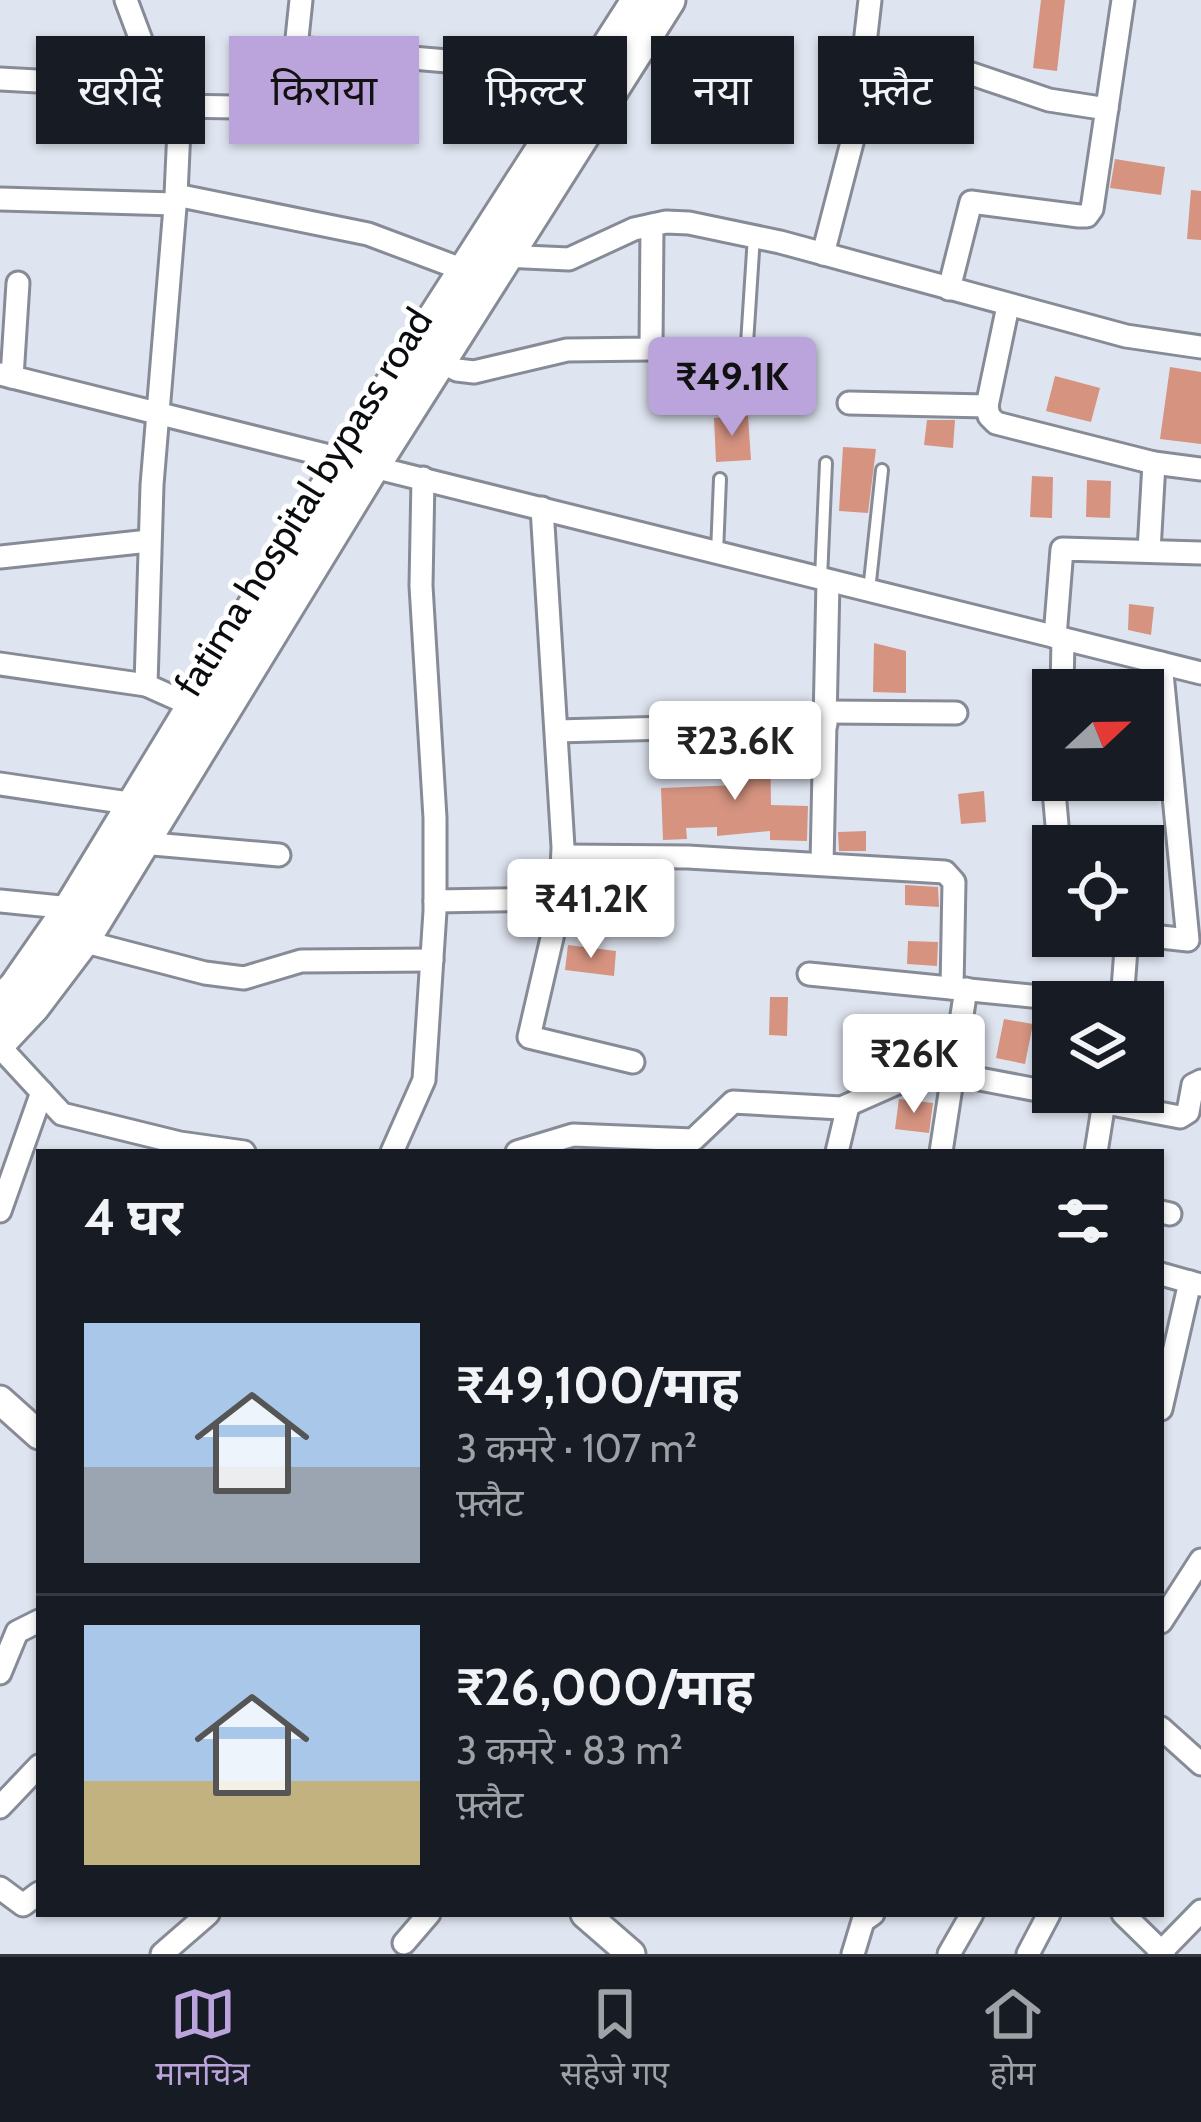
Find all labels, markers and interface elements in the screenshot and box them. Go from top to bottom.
chip: खरीदें [36,36,205,144]
chip: किराया [229,36,419,144]
chip: फ़िल्टर [443,36,627,144]
chip: नया [651,36,794,144]
chip: फ़्लैट [818,36,974,144]
street label: fatima hospital bypass road [164,299,442,705]
pin: ₹49.1K [634,337,830,439]
text: ₹49.1K [675,352,789,400]
north arrow [1032,669,1164,801]
map controls [1032,669,1164,1113]
pin: ₹23.6K [637,701,833,803]
text: ₹23.6K [676,716,794,764]
button: locate [1032,825,1164,957]
pin: ₹41.2K [493,859,689,961]
text: ₹41.2K [534,874,648,922]
button: layers [1032,981,1164,1113]
pin: ₹26K [843,1014,985,1116]
text: ₹26K [870,1029,958,1077]
text: 4 घर [84,1186,183,1248]
icon: filters [1050,1188,1116,1254]
text: ₹49,100/माह [456,1354,740,1416]
icon: home [180,1371,324,1515]
text: 3 कमरे · 107 m² [456,1424,697,1472]
text: फ़्लैट [456,1478,523,1526]
text: ₹26,000/माह [456,1656,754,1718]
icon: home [180,1673,324,1817]
text: 3 कमरे · 83 m² [456,1726,683,1774]
text: फ़्लैट [456,1780,523,1828]
tab: मानचित्र [155,1981,250,2098]
tab: सहेजे गए [560,1981,669,2098]
tab: होम [980,1981,1046,2098]

